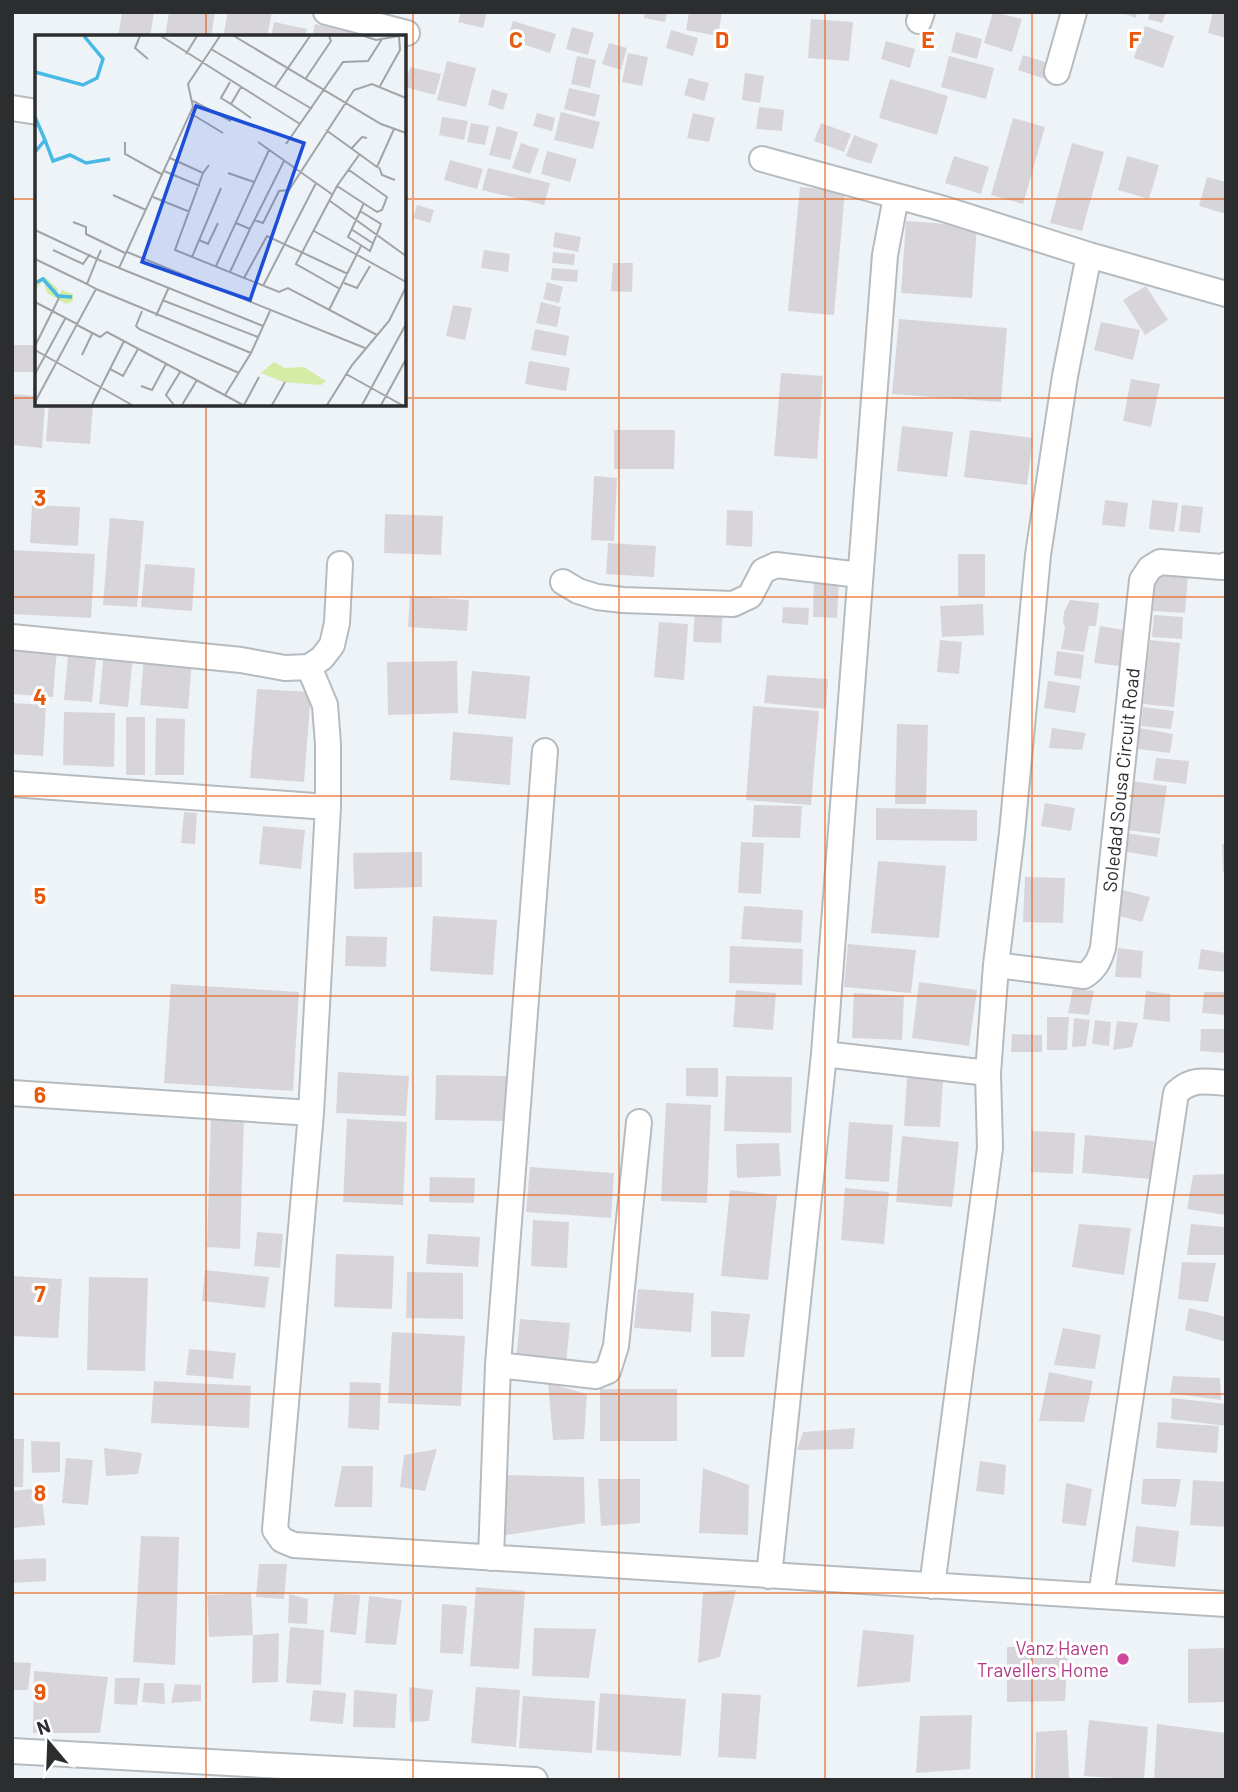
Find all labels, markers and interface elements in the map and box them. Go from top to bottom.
text: C [509,25,523,53]
text: D [715,25,729,53]
text: E [921,25,935,53]
text: F [1129,25,1142,53]
inset map [35,35,406,406]
text: 3 [34,483,46,511]
street label: Soledad Sousa Circuit Road [1097,667,1144,893]
text: 4 [33,682,47,710]
text: 5 [34,881,46,909]
text: 6 [34,1080,46,1108]
text: 7 [34,1279,46,1307]
text: 8 [34,1478,46,1506]
place label: Vanz Haven Travellers Home [977,1636,1109,1681]
marker: Vanz Haven Travellers Home [1115,1651,1131,1667]
text: 9 [34,1677,46,1705]
north arrow [14,1708,84,1778]
text: N [34,1714,53,1739]

